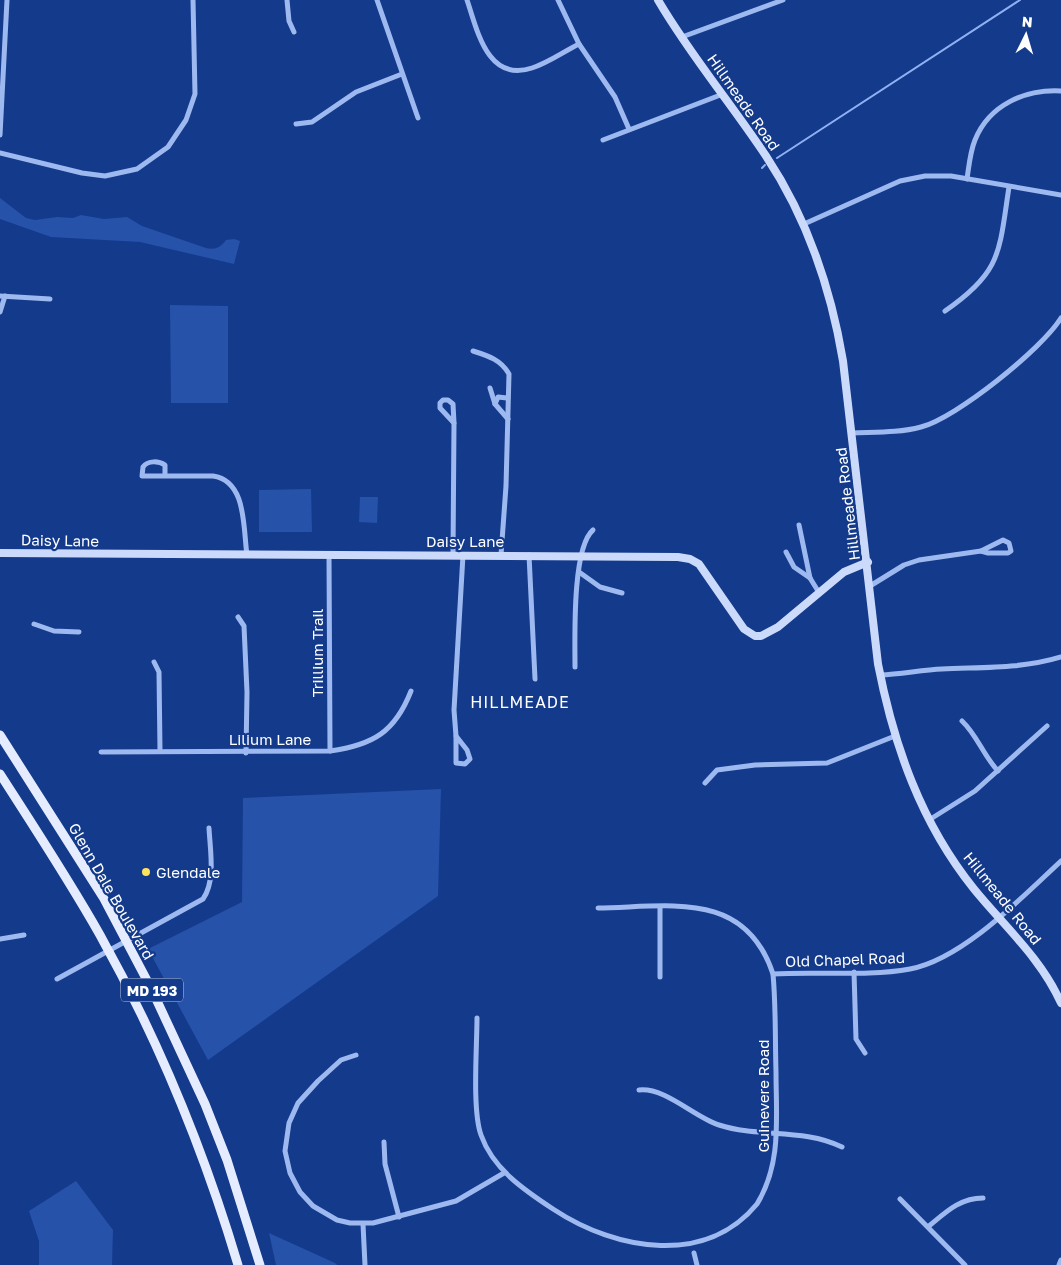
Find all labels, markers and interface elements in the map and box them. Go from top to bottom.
north arrow [1001,10,1051,60]
text: N [1021,13,1033,30]
street label: Hillmeade Road [704,50,784,154]
street label: Hillmeade Road [831,446,863,562]
street label: Daisy Lane [21,530,100,550]
street label: Daisy Lane [426,532,504,550]
street label: Trillium Trail [308,609,326,697]
district label: HILLMEADE [470,692,570,712]
street label: Lilium Lane [229,730,312,748]
street label: Glenn Dale Boulevard [66,819,158,963]
street label: Hillmeade Road [960,848,1046,948]
place label: Glendale [156,863,221,881]
marker: Glendale [140,866,152,878]
street label: Old Chapel Road [785,948,905,970]
road number: MD 193 [121,978,183,1002]
street label: Guinevere Road [754,1040,772,1153]

